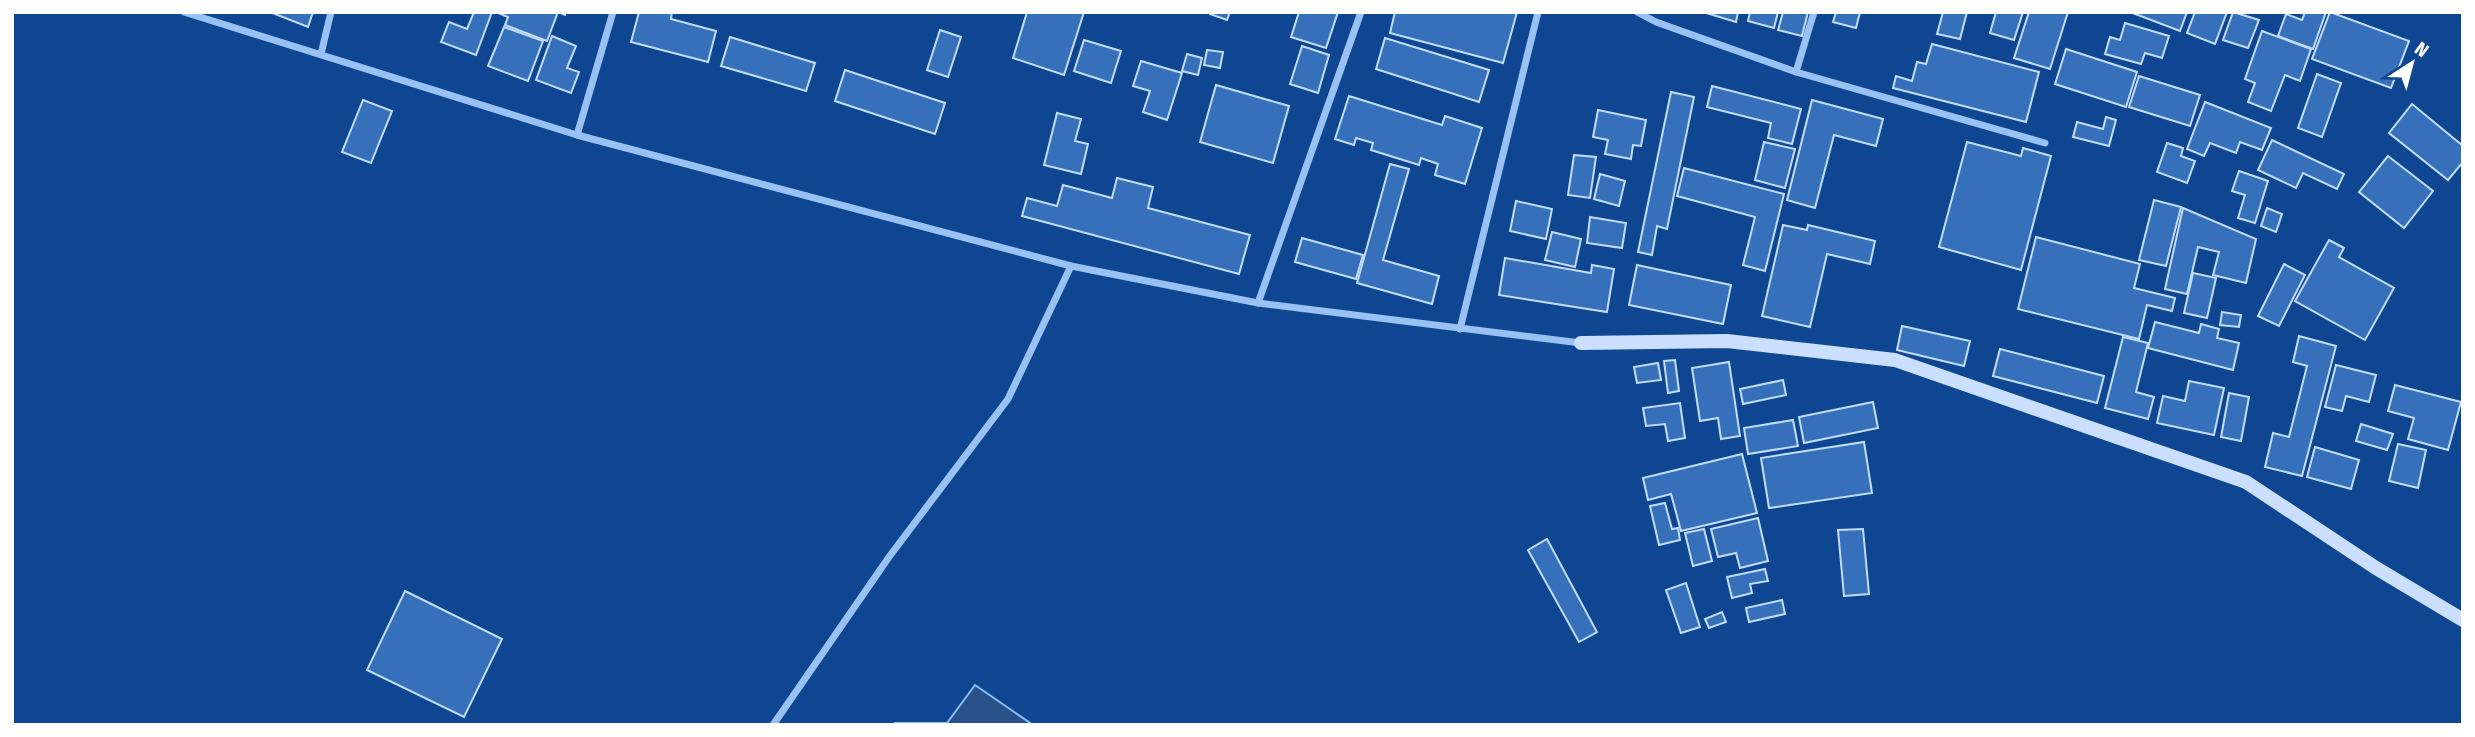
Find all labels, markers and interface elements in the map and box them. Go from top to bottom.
north arrow [2377,28,2447,98]
text: N [2410,37,2433,62]

